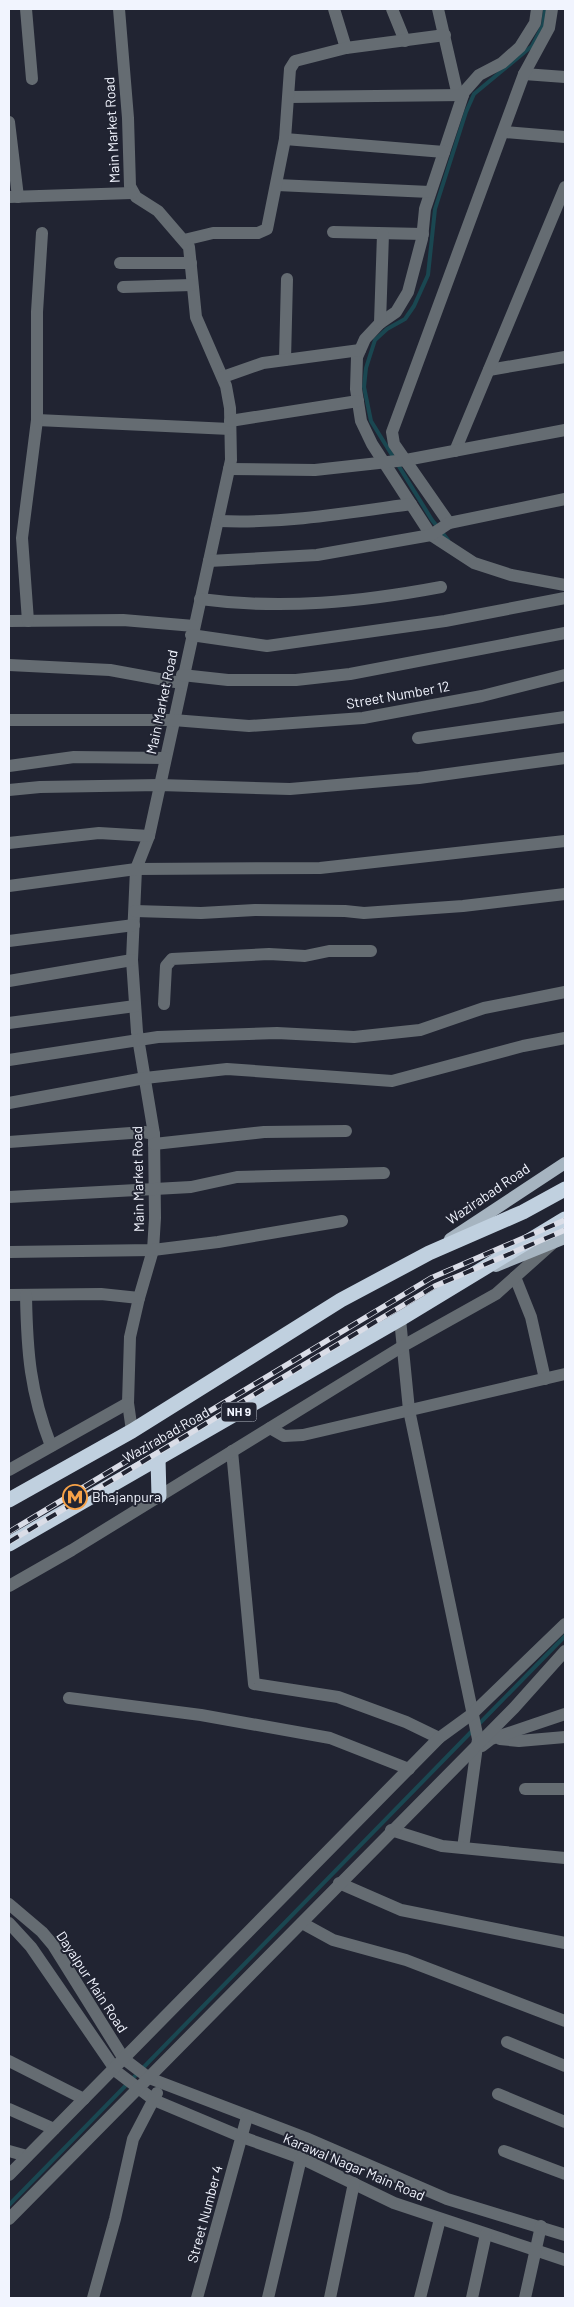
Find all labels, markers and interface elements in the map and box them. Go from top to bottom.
street label: Main Market Road [100,76,123,184]
street label: Main Market Road [142,648,181,756]
street label: Street Number 12 [345,677,451,712]
street label: Main Market Road [128,1126,147,1232]
street label: Wazirabad Road [443,1159,533,1228]
road number: NH 9 [222,1402,256,1421]
street label: Wazirabad Road [119,1403,212,1466]
metro station icon: Bhajanpura [62,1484,88,1510]
place label: Bhajanpura [92,1488,161,1505]
street label: Dayalpur Main Road [53,1928,132,2036]
street label: Karawal Nagar Main Road [281,2129,428,2204]
street label: Street Number 4 [183,2163,226,2264]

